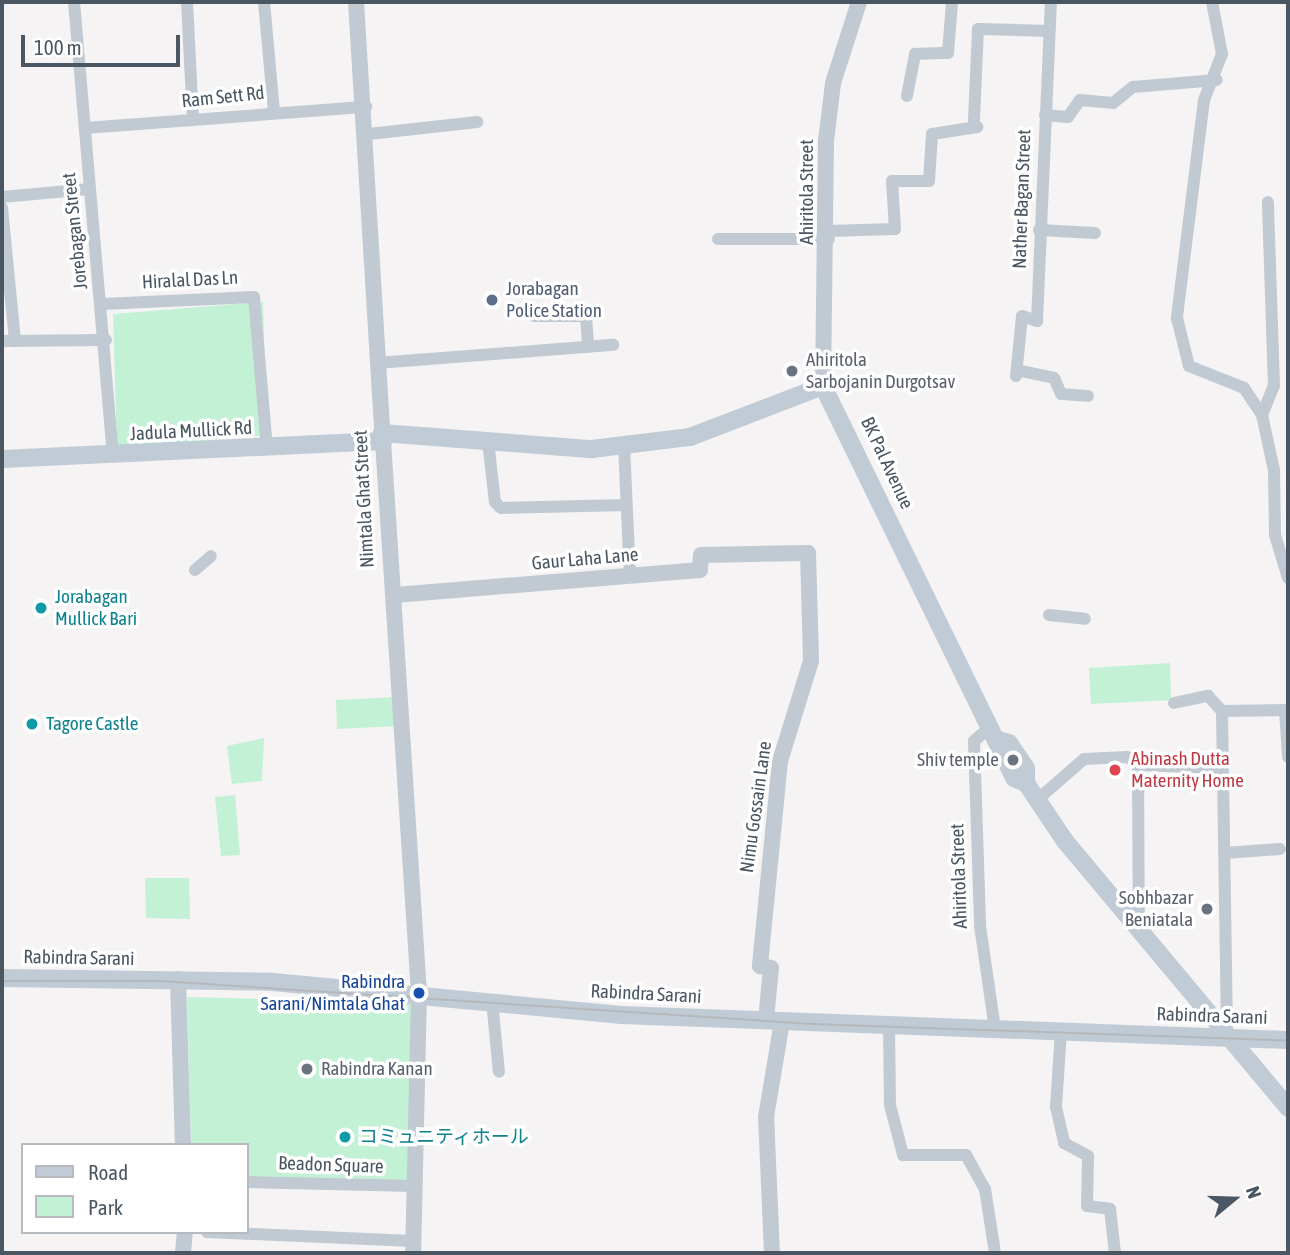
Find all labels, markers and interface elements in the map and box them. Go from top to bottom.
scale bar [24,21,184,65]
text: 100 m [34,35,82,59]
street label: Ram Sett Rd [180,81,266,113]
street label: Nather Bagan Street [1008,129,1036,269]
street label: Ahiritola Street [796,139,818,245]
street label: Jorebagan Street [58,172,92,290]
street label: Hiralal Das Ln [141,266,239,294]
place label: Jorabagan Police Station [506,278,602,322]
marker: Jorabagan Police Station [484,292,500,308]
place label: Ahiritola Sarbojanin Durgotsav [806,349,955,393]
marker: Ahiritola Sarbojanin Durgotsav [784,363,800,379]
street label: BK Pal Avenue [856,413,918,513]
street label: Jadula Mullick Rd [129,416,253,446]
street label: Nimtala Ghat Street [349,430,379,568]
street label: Gaur Laha Lane [531,543,639,575]
place label: Jorabagan Mullick Bari [55,586,137,630]
marker: Jorabagan Mullick Bari [33,600,49,616]
place label: Tagore Castle [46,713,138,735]
marker: Tagore Castle [24,716,40,732]
street label: Nimu Gossain Lane [735,740,777,874]
place label: Abinash Dutta Maternity Home [1131,748,1244,792]
place label: Shiv temple [917,749,999,771]
marker: Shiv temple [1005,752,1021,768]
marker: Abinash Dutta Maternity Home [1105,760,1125,780]
street label: Ahiritola Street [946,823,972,929]
place label: Sobhbazar Beniatala [1119,887,1193,931]
marker: Sobhbazar Beniatala [1199,901,1215,917]
street label: Rabindra Sarani [23,946,135,970]
place label: Rabindra Sarani/Nimtala Ghat [260,971,405,1015]
street label: Rabindra Sarani [590,980,702,1008]
marker: Rabindra Sarani/Nimtala Ghat [411,985,427,1001]
street label: Rabindra Sarani [1156,1003,1268,1029]
place label: Rabindra Kanan [321,1058,433,1080]
marker: Rabindra Kanan [299,1061,315,1077]
place label: コミュニティホール [359,1126,530,1148]
marker: コミュニティホール [337,1129,353,1145]
legend [21,1143,248,1234]
street label: Beadon Square [278,1152,384,1178]
text: Road [88,1160,128,1184]
north arrow [1199,1164,1269,1234]
text: N [1242,1183,1266,1201]
text: Park [88,1195,123,1219]

